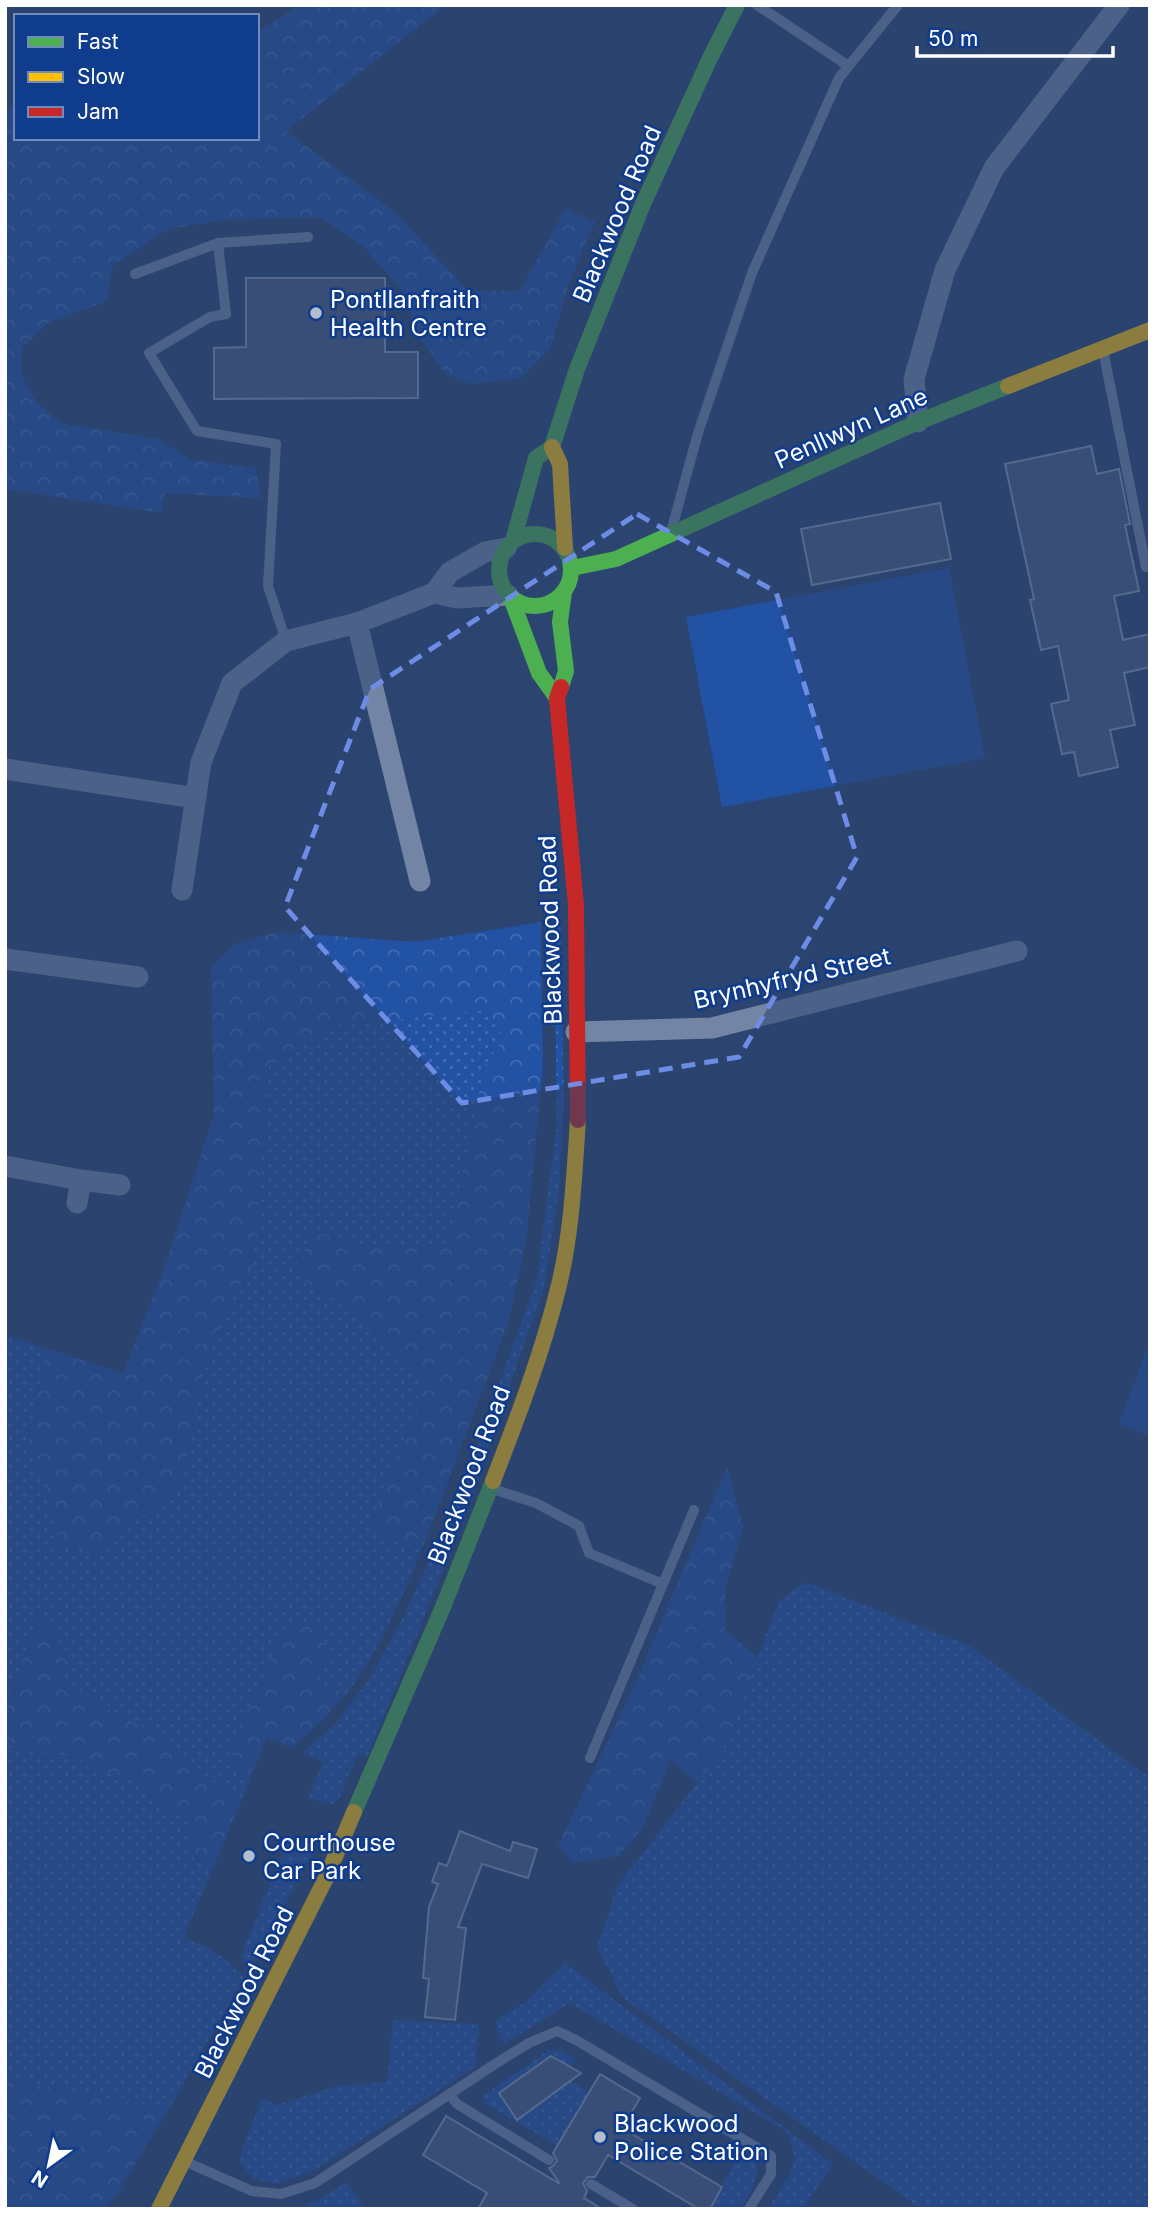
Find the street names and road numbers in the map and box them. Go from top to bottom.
street label: Blackwood Road [567,121,667,307]
street label: Penllwyn Lane [770,381,932,475]
street label: Blackwood Road [532,835,568,1025]
street label: Brynhyfryd Street [691,941,893,1015]
street label: Blackwood Road [422,1381,516,1569]
street label: Blackwood Road [188,1901,300,2083]

